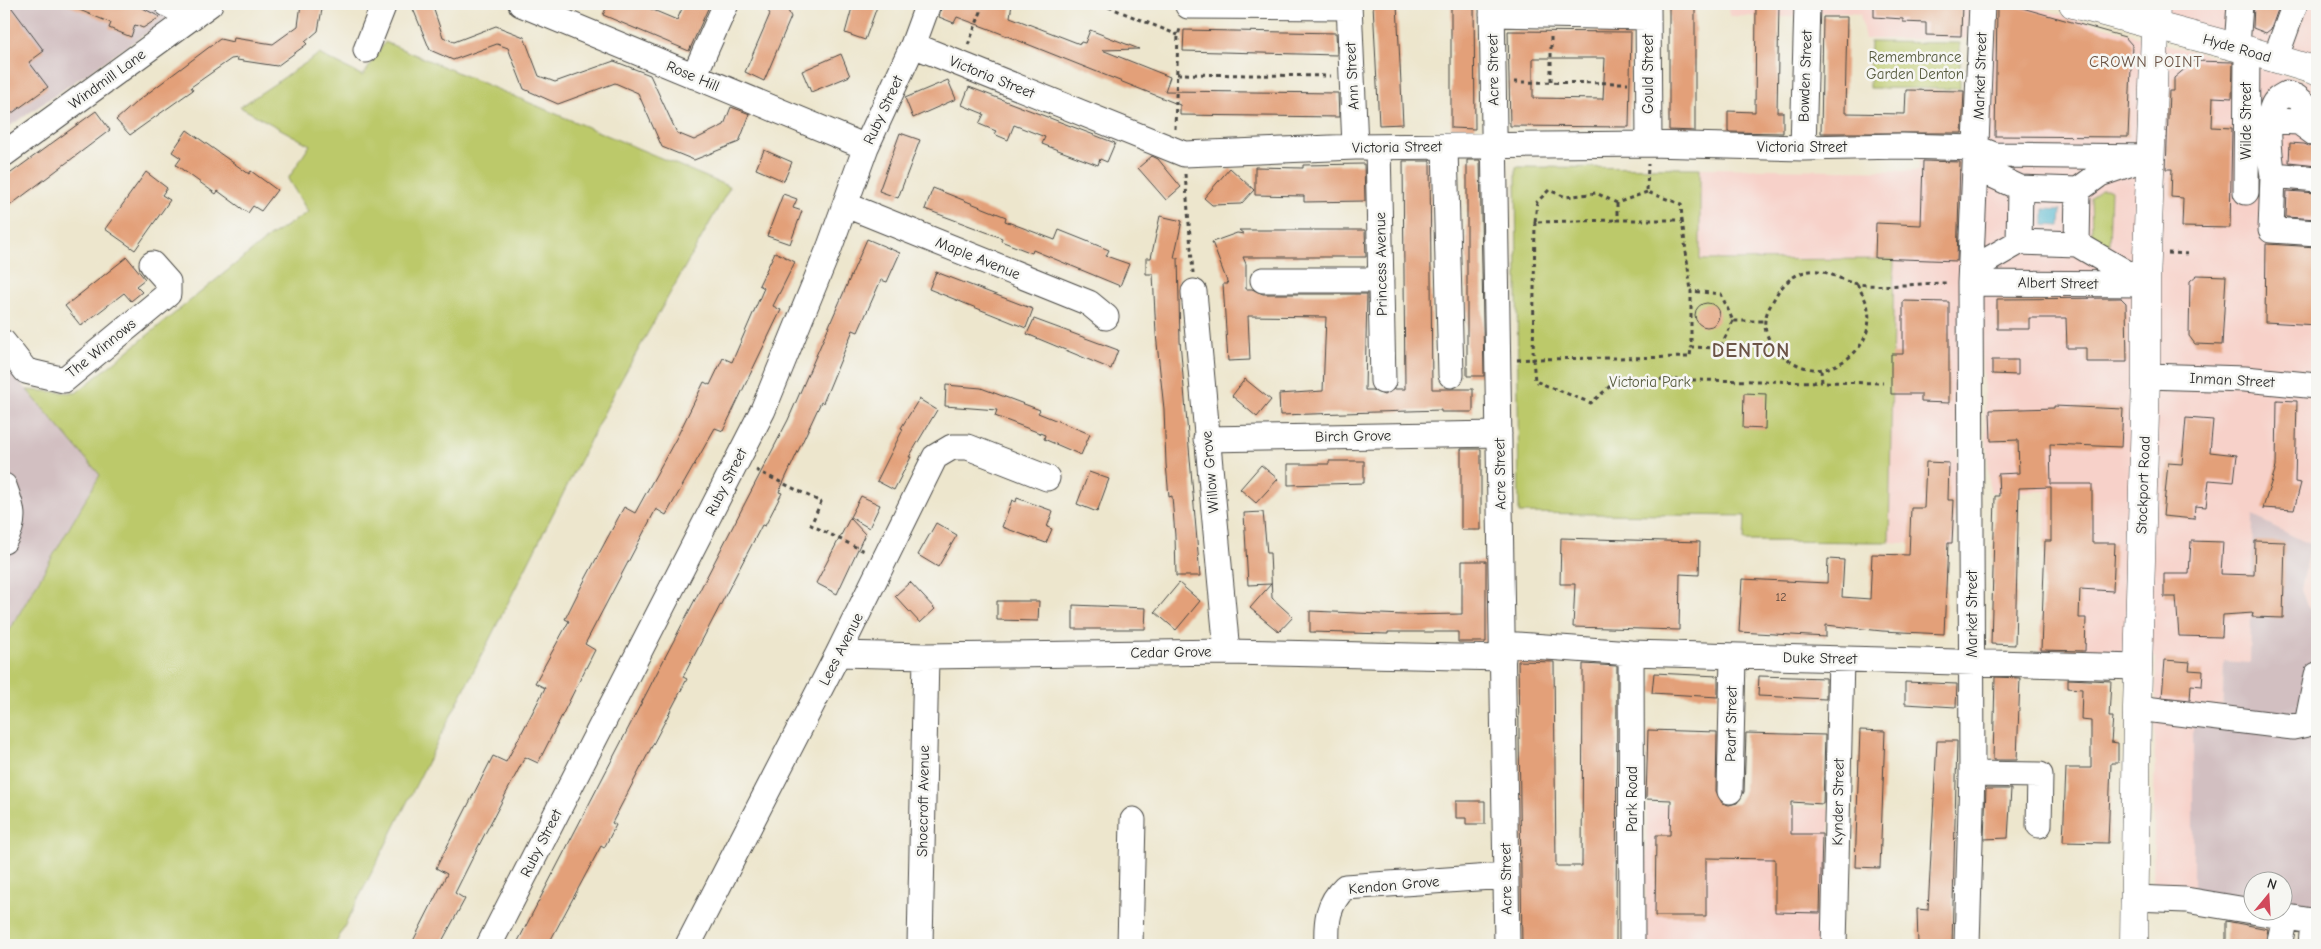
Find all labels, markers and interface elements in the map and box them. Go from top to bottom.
street label: Bowden Street [1794,29,1816,122]
street label: Hyde Road [2201,30,2273,66]
street label: Market Street [1969,31,1991,120]
street label: Acre Street [1483,33,1503,106]
street label: Gould Street [1639,33,1657,114]
street label: Ann Street [1341,41,1363,110]
street label: Windmill Lane [65,45,149,113]
park label: Remembrance Garden Denton [1866,48,1964,83]
street label: Victoria Street [947,52,1038,102]
district label: CROWN POINT [2089,53,2203,71]
street label: Rose Hill [664,57,722,95]
street label: Ruby Street [859,72,907,147]
street label: Wilde Street [2237,81,2255,160]
street label: Victoria Street [1352,137,1443,157]
street label: Victoria Street [1757,138,1848,156]
street label: Princess Avenue [1371,211,1391,316]
street label: Maple Avenue [933,233,1023,283]
street label: Albert Street [2018,273,2099,293]
street label: The Winnows [63,314,139,382]
district label: DENTON [1712,339,1790,362]
street label: Inman Street [2189,369,2276,391]
park label: Victoria Park [1609,373,1691,391]
street label: Birch Grove [1315,426,1392,446]
street label: Willow Grove [1197,430,1223,514]
street label: Stockport Road [2132,436,2154,534]
street label: Acre Street [1490,437,1510,510]
street label: Ruby Street [701,444,751,519]
street label: Market Street [1963,570,1981,658]
house number: 12 [1775,590,1787,604]
street label: Lees Avenue [815,609,867,688]
street label: Cedar Grove [1130,642,1212,662]
street label: Duke Street [1783,648,1858,668]
street label: Peart Street [1721,685,1741,762]
street label: Shoecroft Avenue [913,745,933,857]
street label: Kynder Street [1828,757,1848,846]
street label: Park Road [1623,766,1641,832]
street label: Ruby Street [516,805,566,880]
street label: Acre Street [1496,842,1516,915]
street label: Kendon Grove [1348,872,1441,898]
north arrow [2244,872,2294,922]
text: N [2265,875,2279,894]

